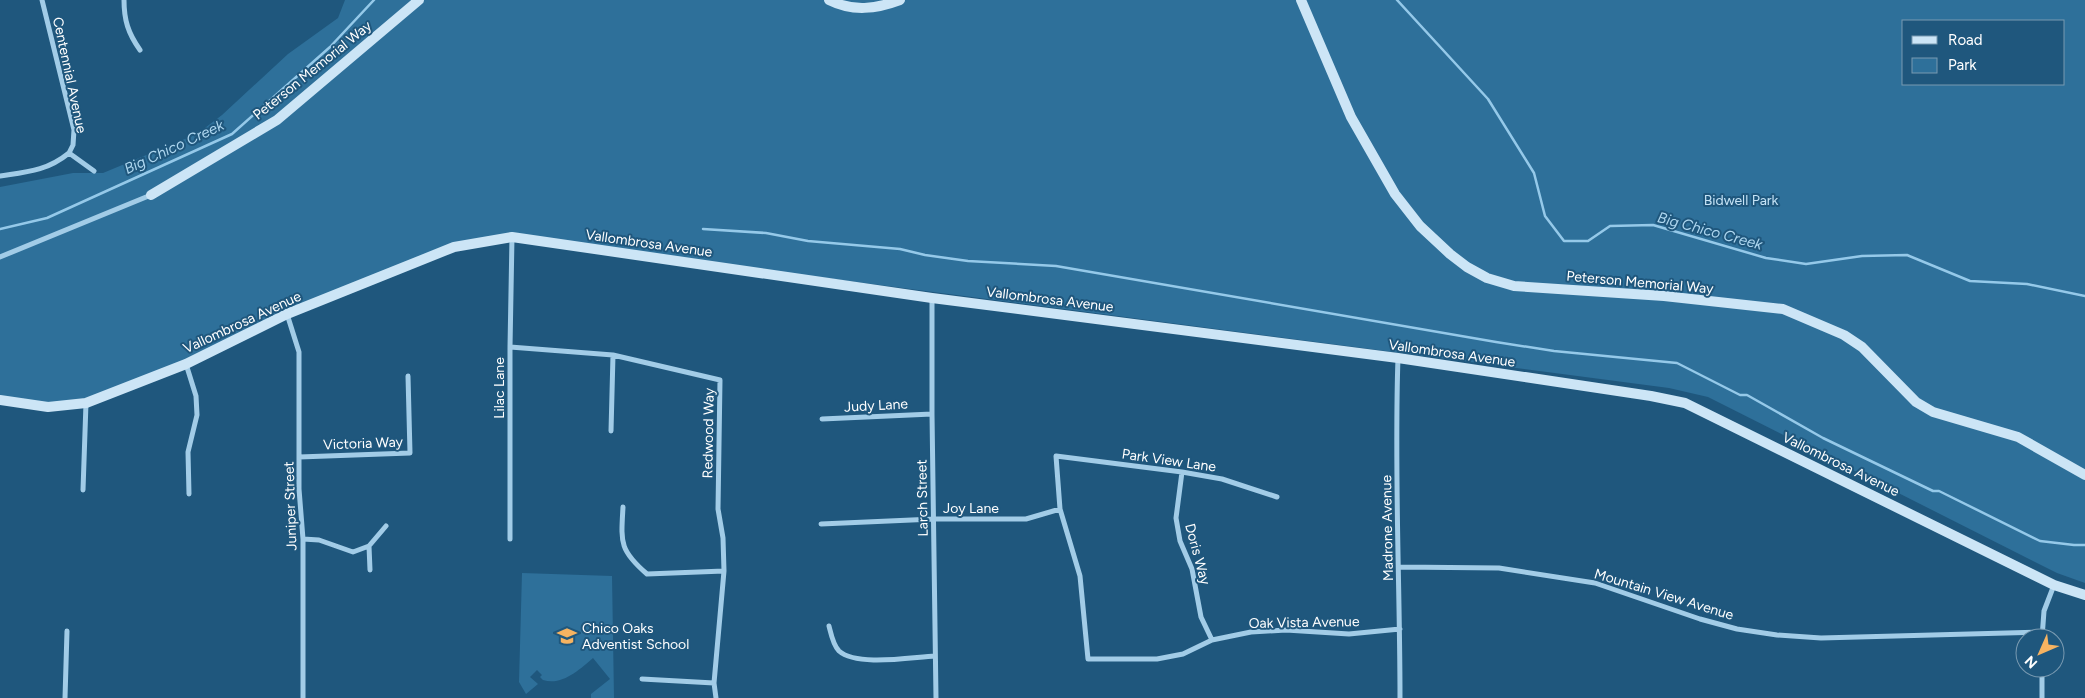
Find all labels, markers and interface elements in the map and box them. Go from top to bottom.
street label: Centennial Avenue [49,15,90,135]
street label: Peterson Memorial Way [250,17,376,123]
legend [1902,20,2065,85]
text: Road [1948,31,1983,49]
text: Park [1948,56,1977,74]
water label: Big Chico Creek [121,116,227,178]
park label: Bidwell Park [1704,192,1779,209]
water label: Big Chico Creek [1655,208,1765,254]
street label: Vallombrosa Avenue [584,226,714,261]
street label: Peterson Memorial Way [1566,268,1715,297]
street label: Vallombrosa Avenue [985,283,1115,316]
street label: Vallombrosa Avenue [181,288,304,357]
street label: Vallombrosa Avenue [1387,336,1517,371]
street label: Lilac Lane [491,357,508,419]
street label: Redwood Way [699,387,718,478]
street label: Judy Lane [844,395,909,416]
street label: Vallombrosa Avenue [1780,429,1902,500]
street label: Victoria Way [323,434,404,453]
street label: Park View Lane [1121,445,1217,476]
street label: Larch Street [913,459,932,537]
street label: Juniper Street [280,461,301,551]
street label: Madrone Avenue [1378,474,1397,581]
street label: Joy Lane [943,500,999,517]
street label: Doris Way [1181,522,1214,587]
street label: Mountain View Avenue [1592,565,1736,624]
street label: Oak Vista Avenue [1248,613,1360,632]
place label: Chico Oaks Adventist School [582,620,689,653]
school or university icon: Chico Oaks Adventist School [556,625,578,647]
north arrow [2015,628,2065,678]
text: N [2021,652,2041,672]

